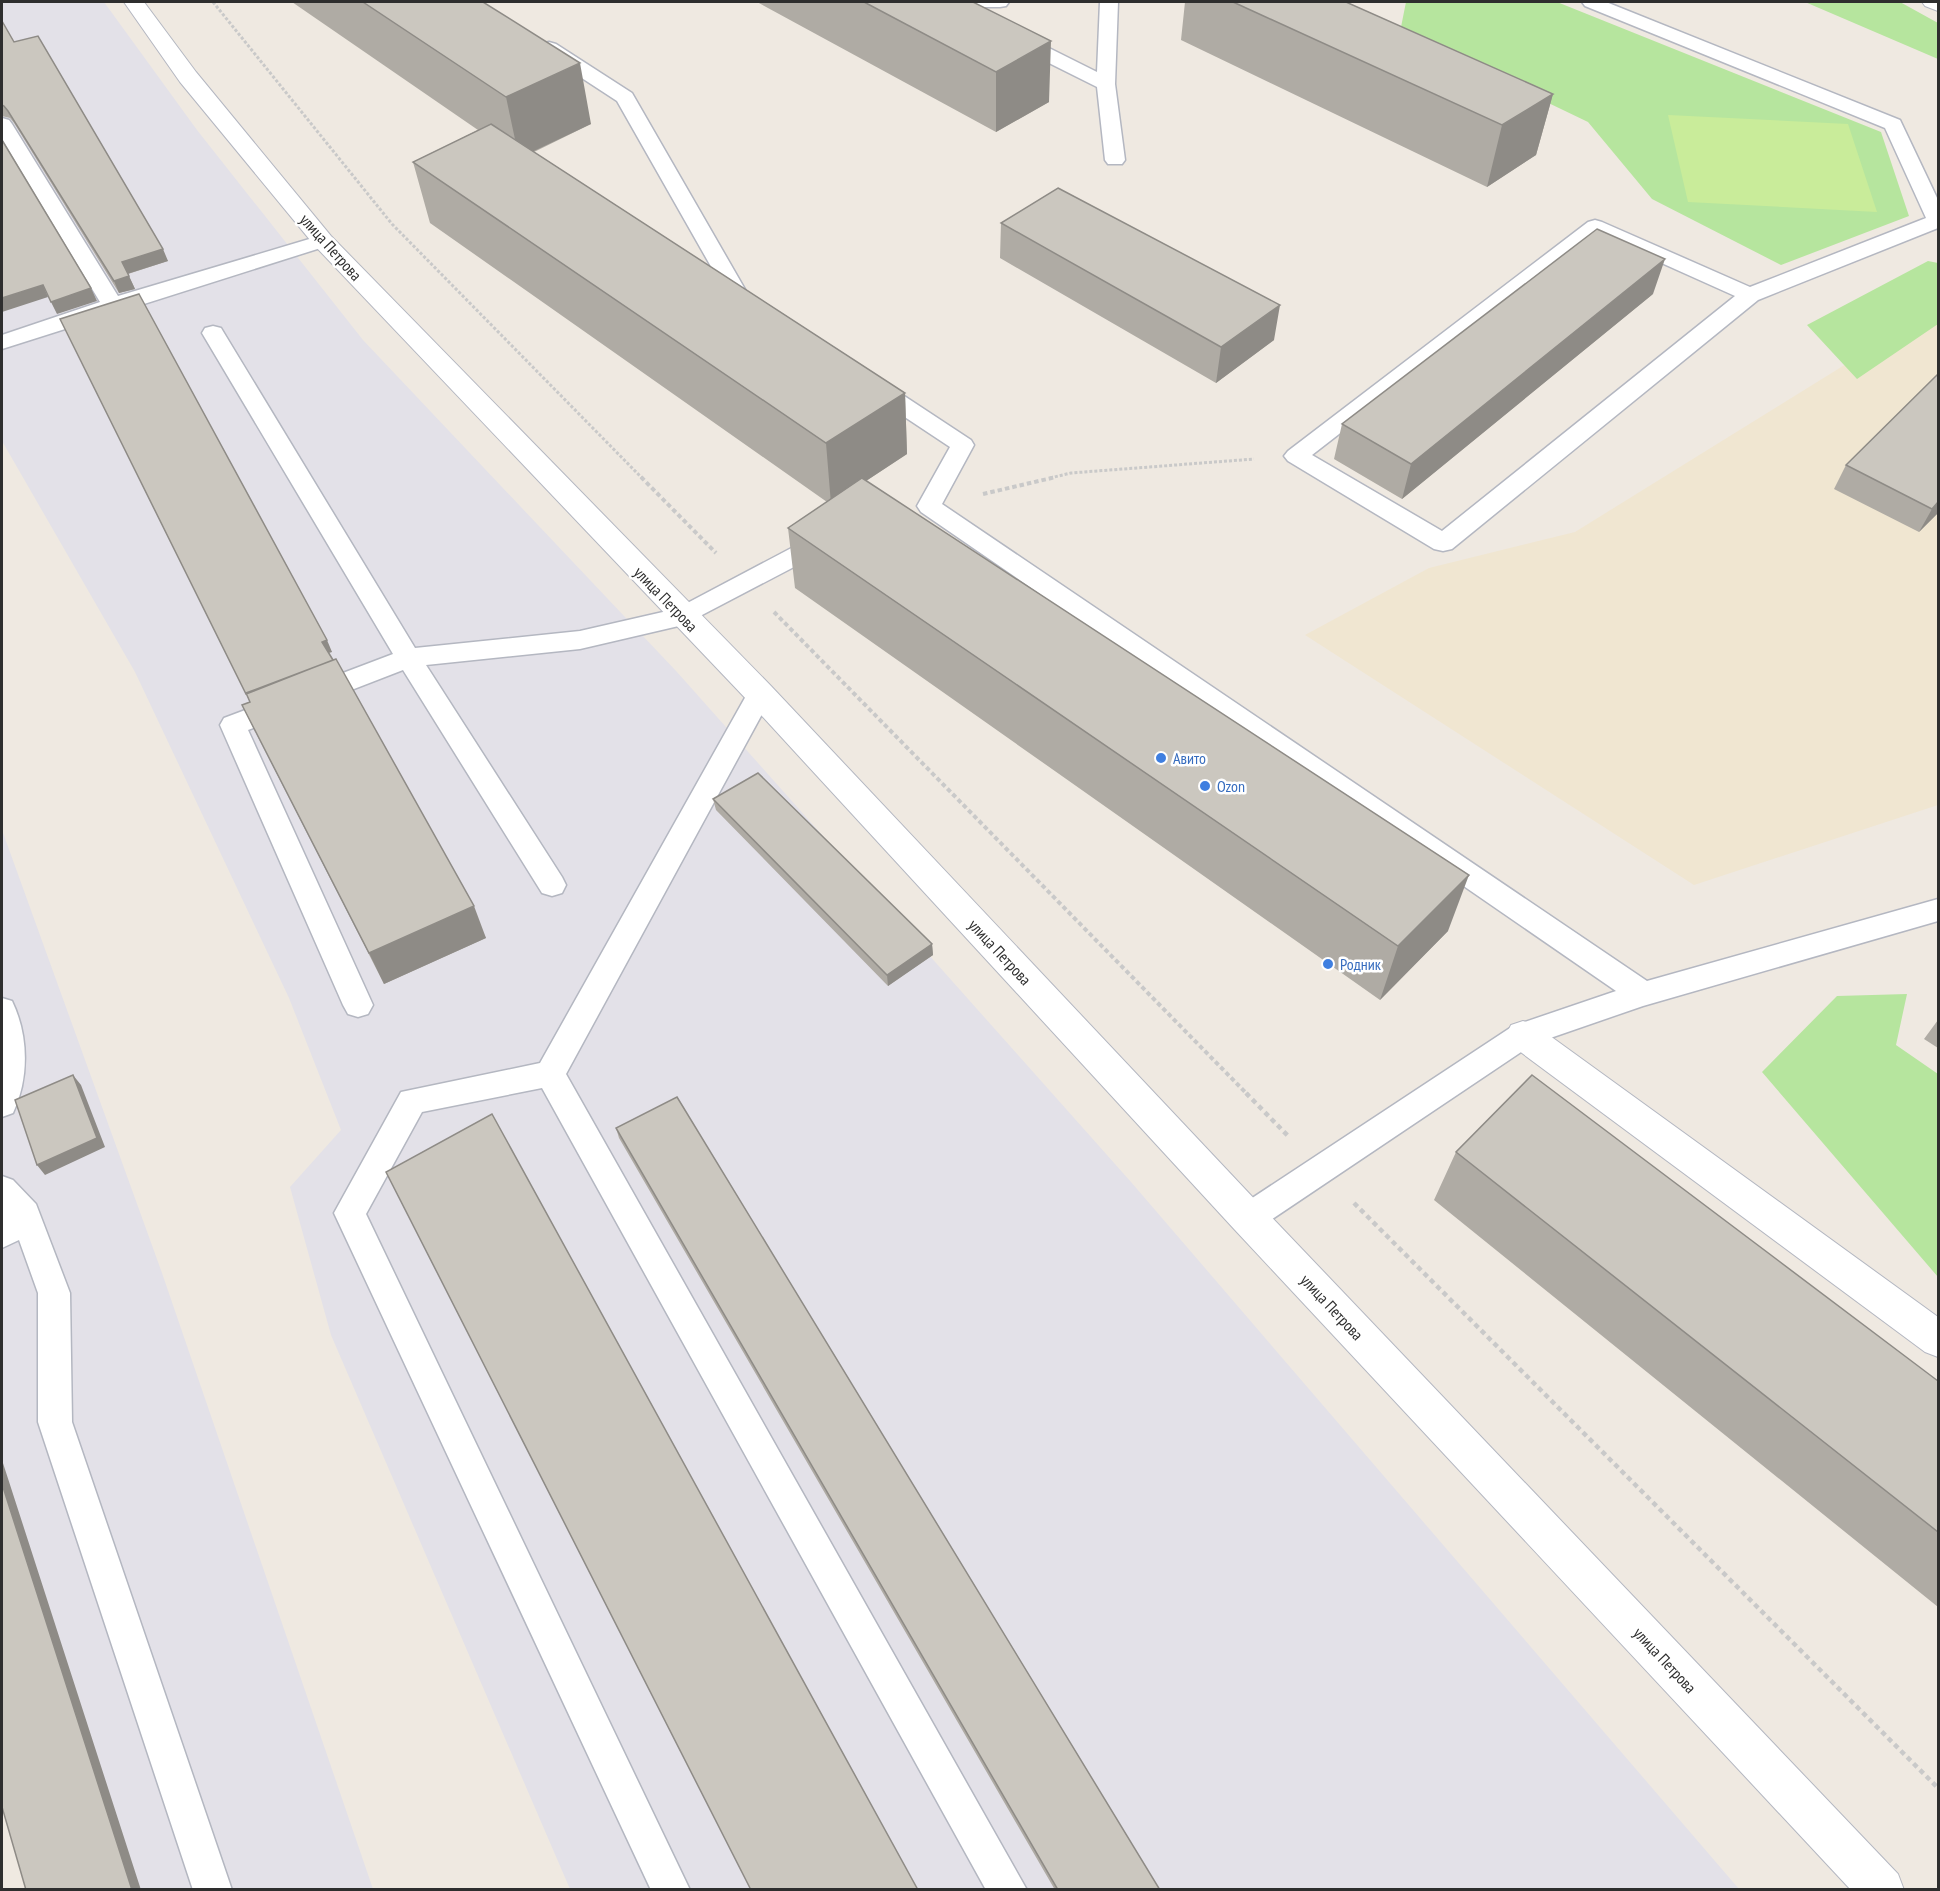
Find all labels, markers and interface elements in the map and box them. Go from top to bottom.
street label: улица Петрова [296,209,366,285]
street label: улица Петрова [630,562,702,636]
place label: Авито [1173,748,1206,768]
marker: Авито [1154,751,1168,765]
place label: Ozon [1217,776,1245,796]
marker: Ozon [1198,779,1212,793]
street label: улица Петрова [964,915,1036,989]
place label: Родник [1340,954,1382,974]
marker: Родник [1321,957,1335,971]
street label: улица Петрова [1296,1270,1368,1344]
street label: улица Петрова [1629,1623,1701,1697]

